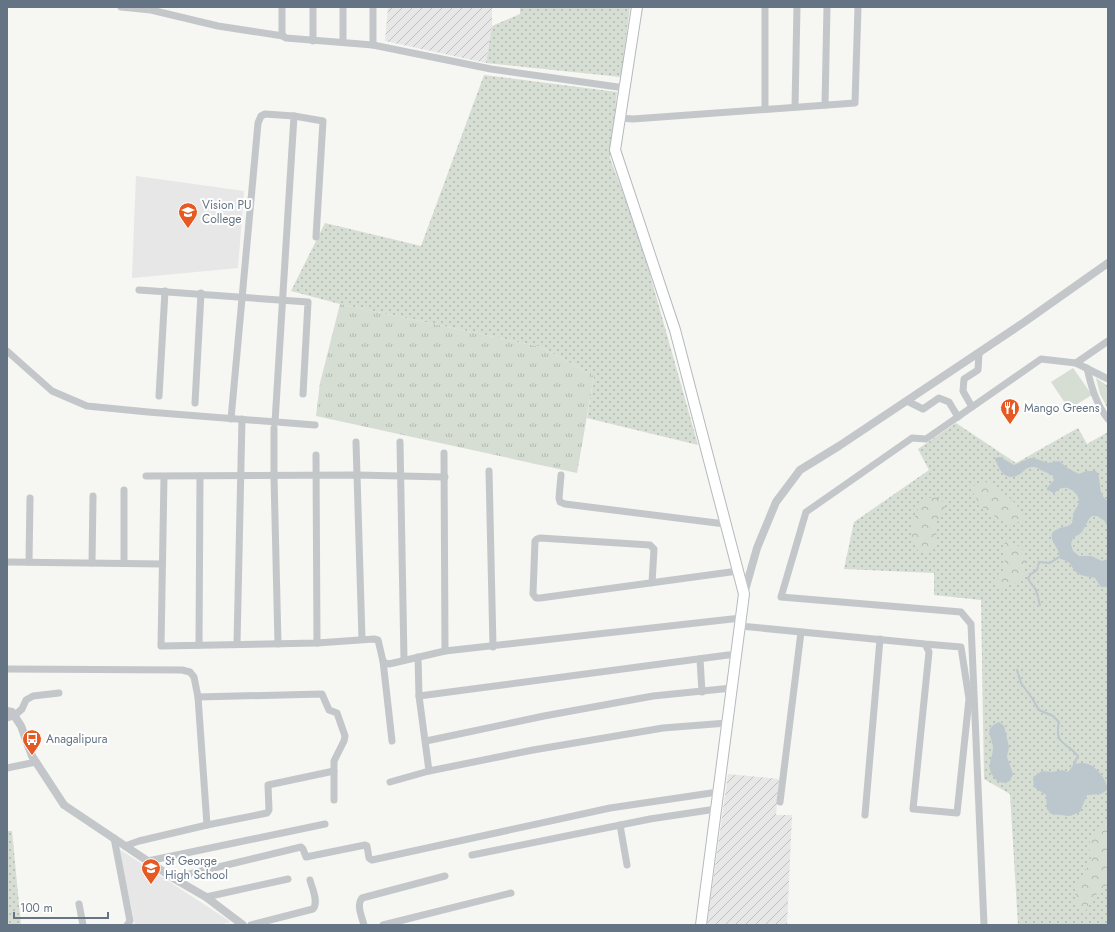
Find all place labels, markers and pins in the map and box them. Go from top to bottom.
place label: Vision PU College [202,196,252,228]
school or university icon: Vision PU College [177,201,199,229]
restaurant icon: Mango Greens [999,397,1021,425]
place label: Mango Greens [1024,399,1100,417]
bus stop icon: Anagalipura [21,728,43,756]
place label: Anagalipura [46,730,108,748]
place label: St George High School [165,852,228,884]
school or university icon: St George High School [140,857,162,885]

